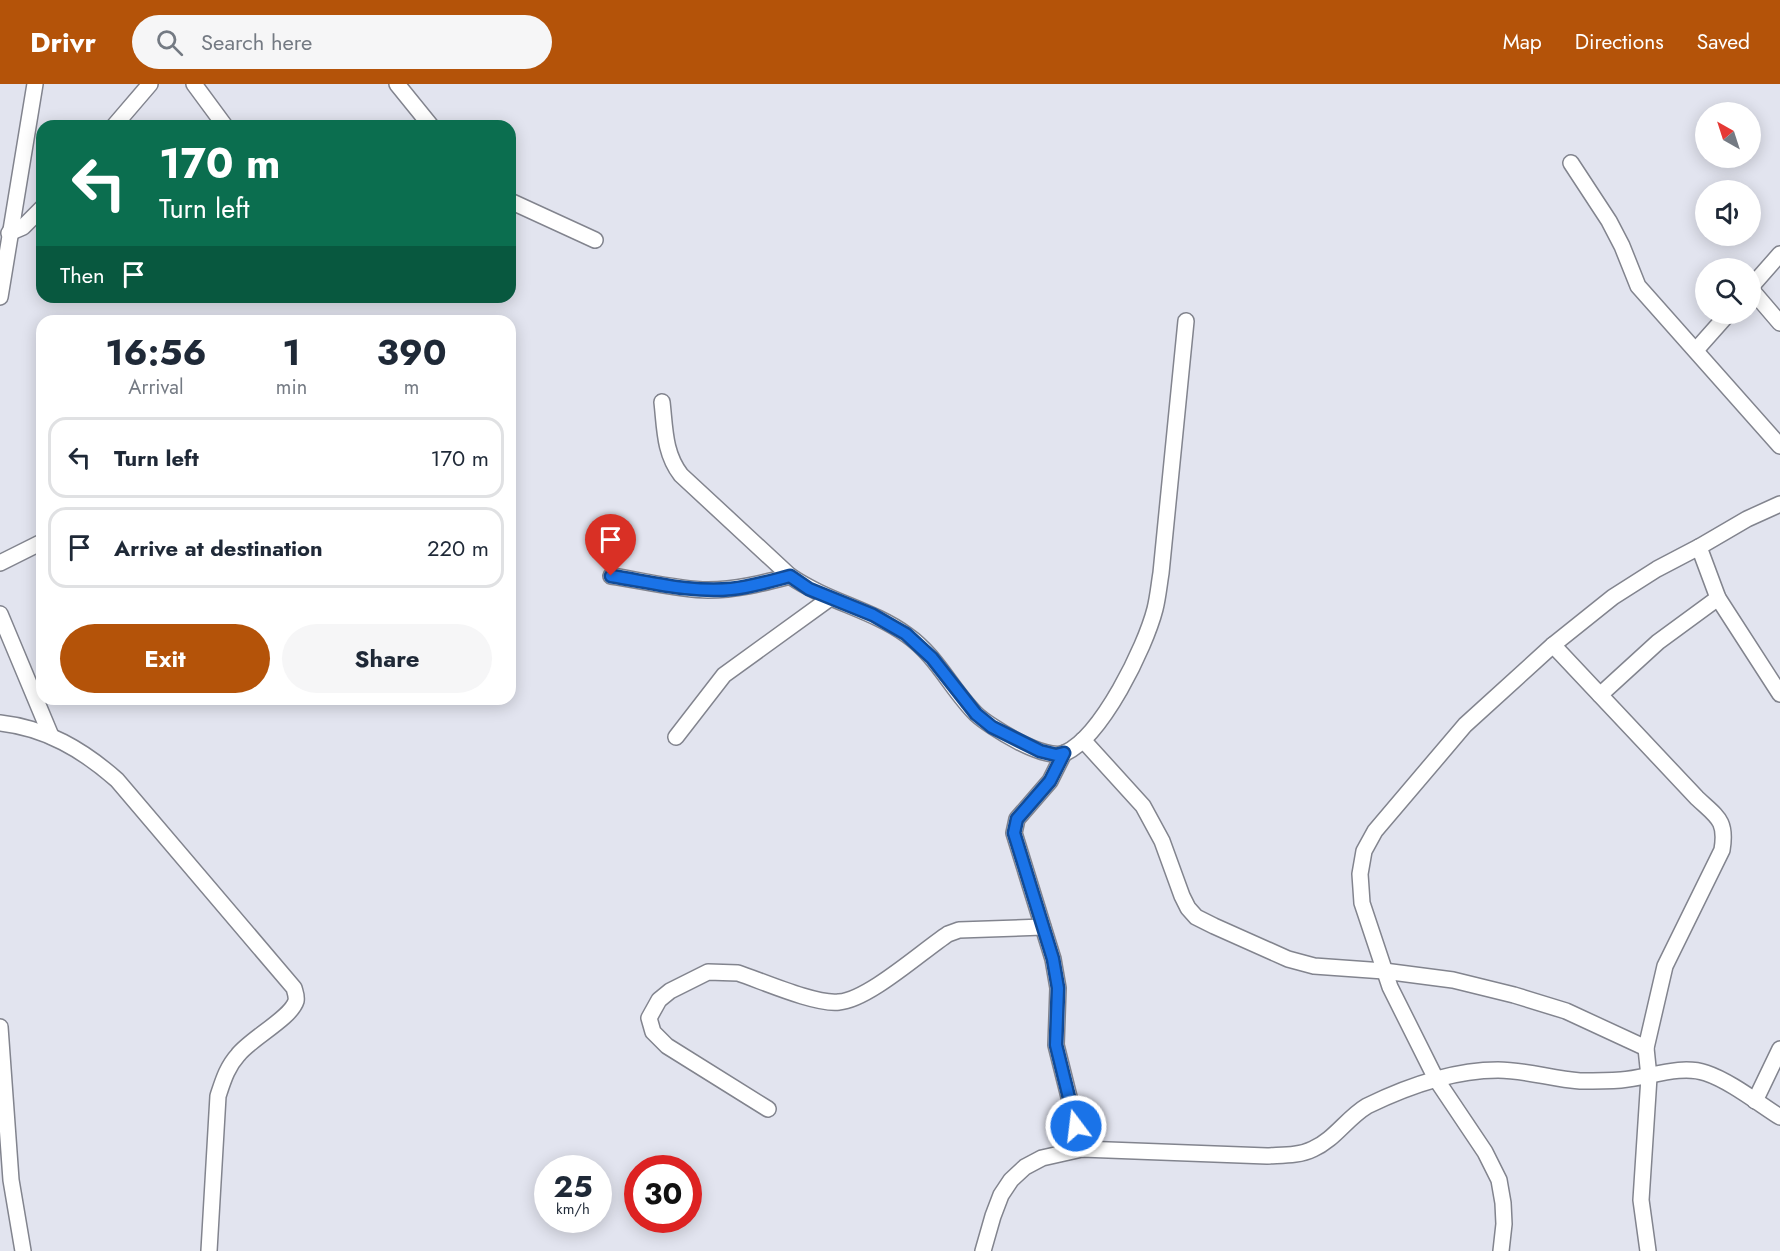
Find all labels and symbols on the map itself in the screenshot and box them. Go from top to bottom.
north arrow [1695,102,1761,168]
pin [585,514,636,576]
position arrow [1044,1094,1108,1158]
speed limit sign: 30 [624,1155,702,1233]

